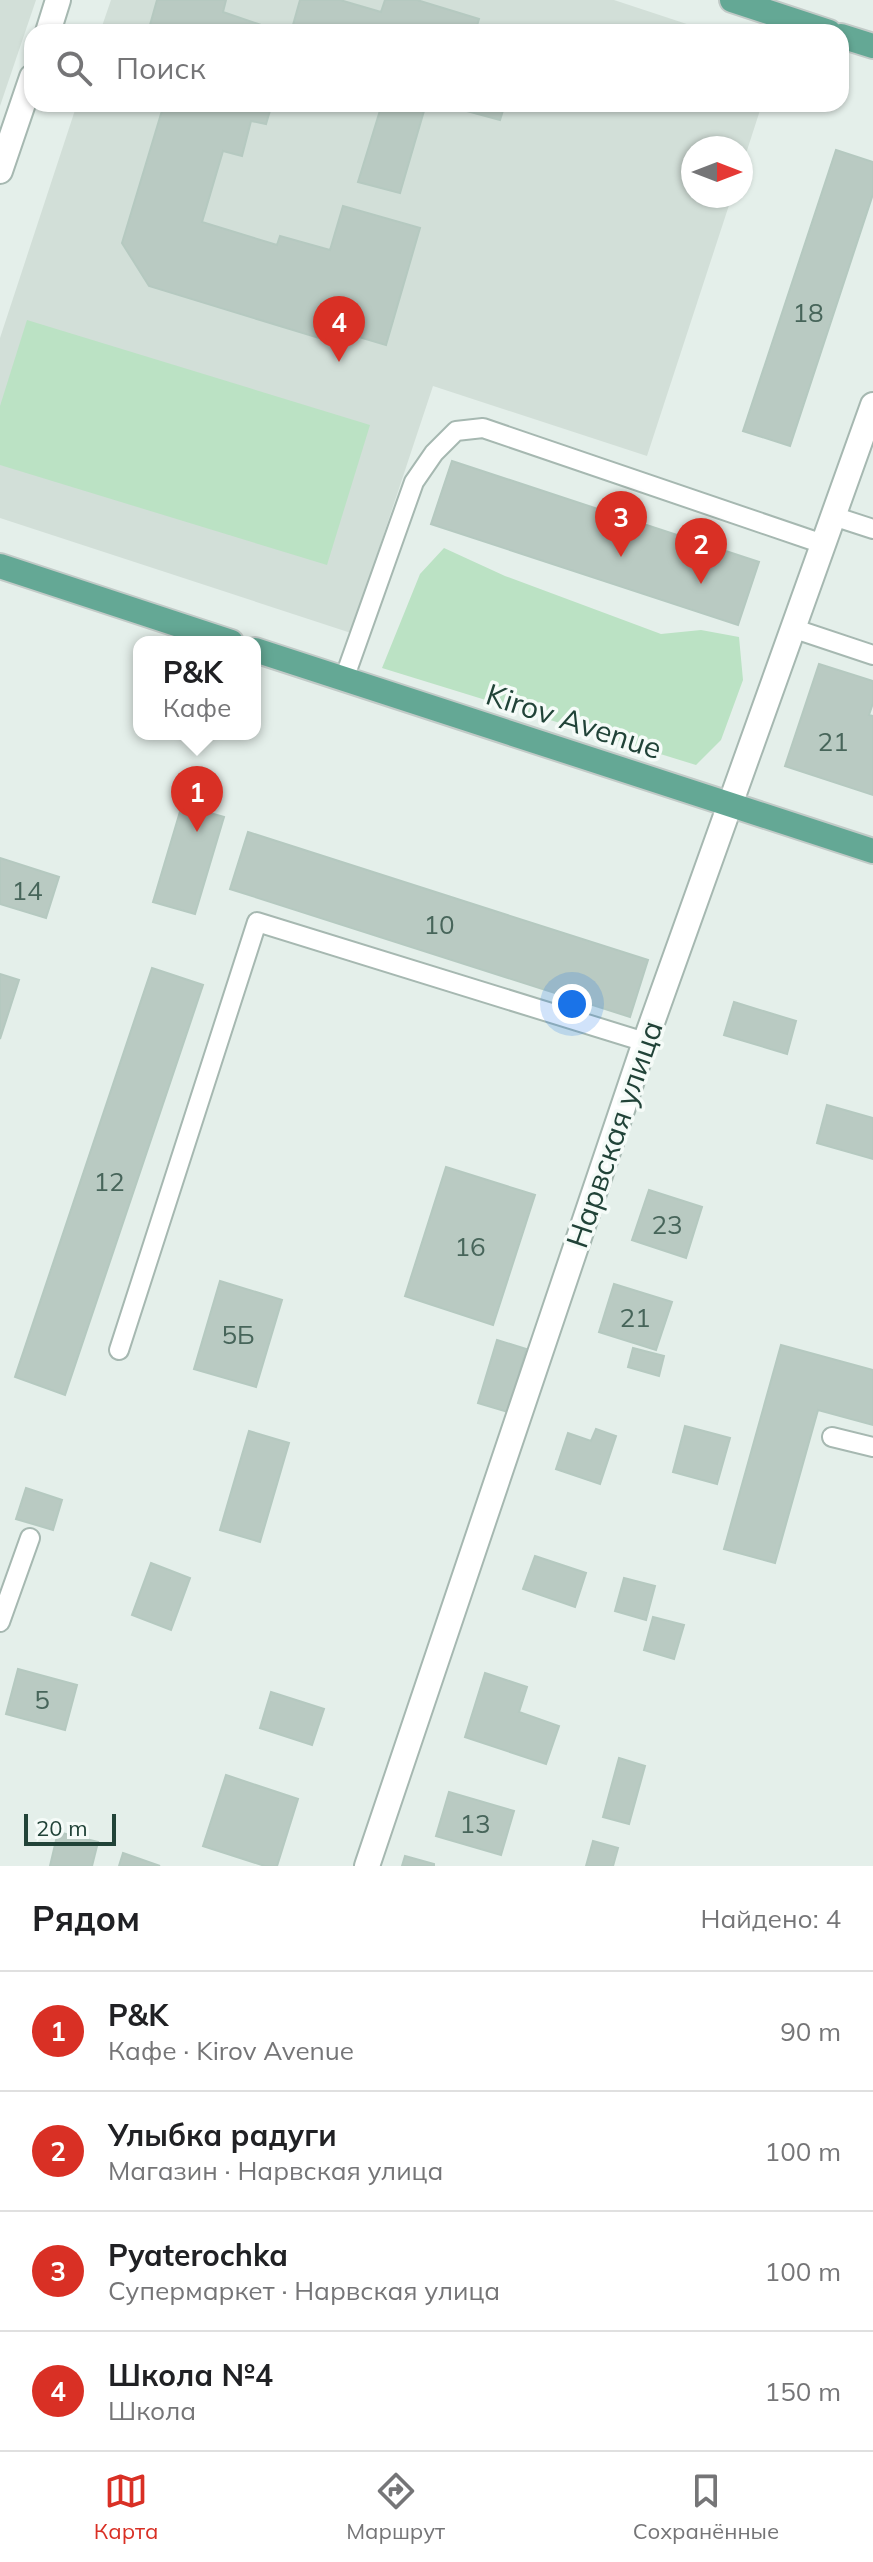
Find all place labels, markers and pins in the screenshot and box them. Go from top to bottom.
pin: 4 [313,296,365,362]
pin: 3 [595,491,647,557]
pin: 2 [675,518,727,584]
pin: 1 [171,766,223,832]

